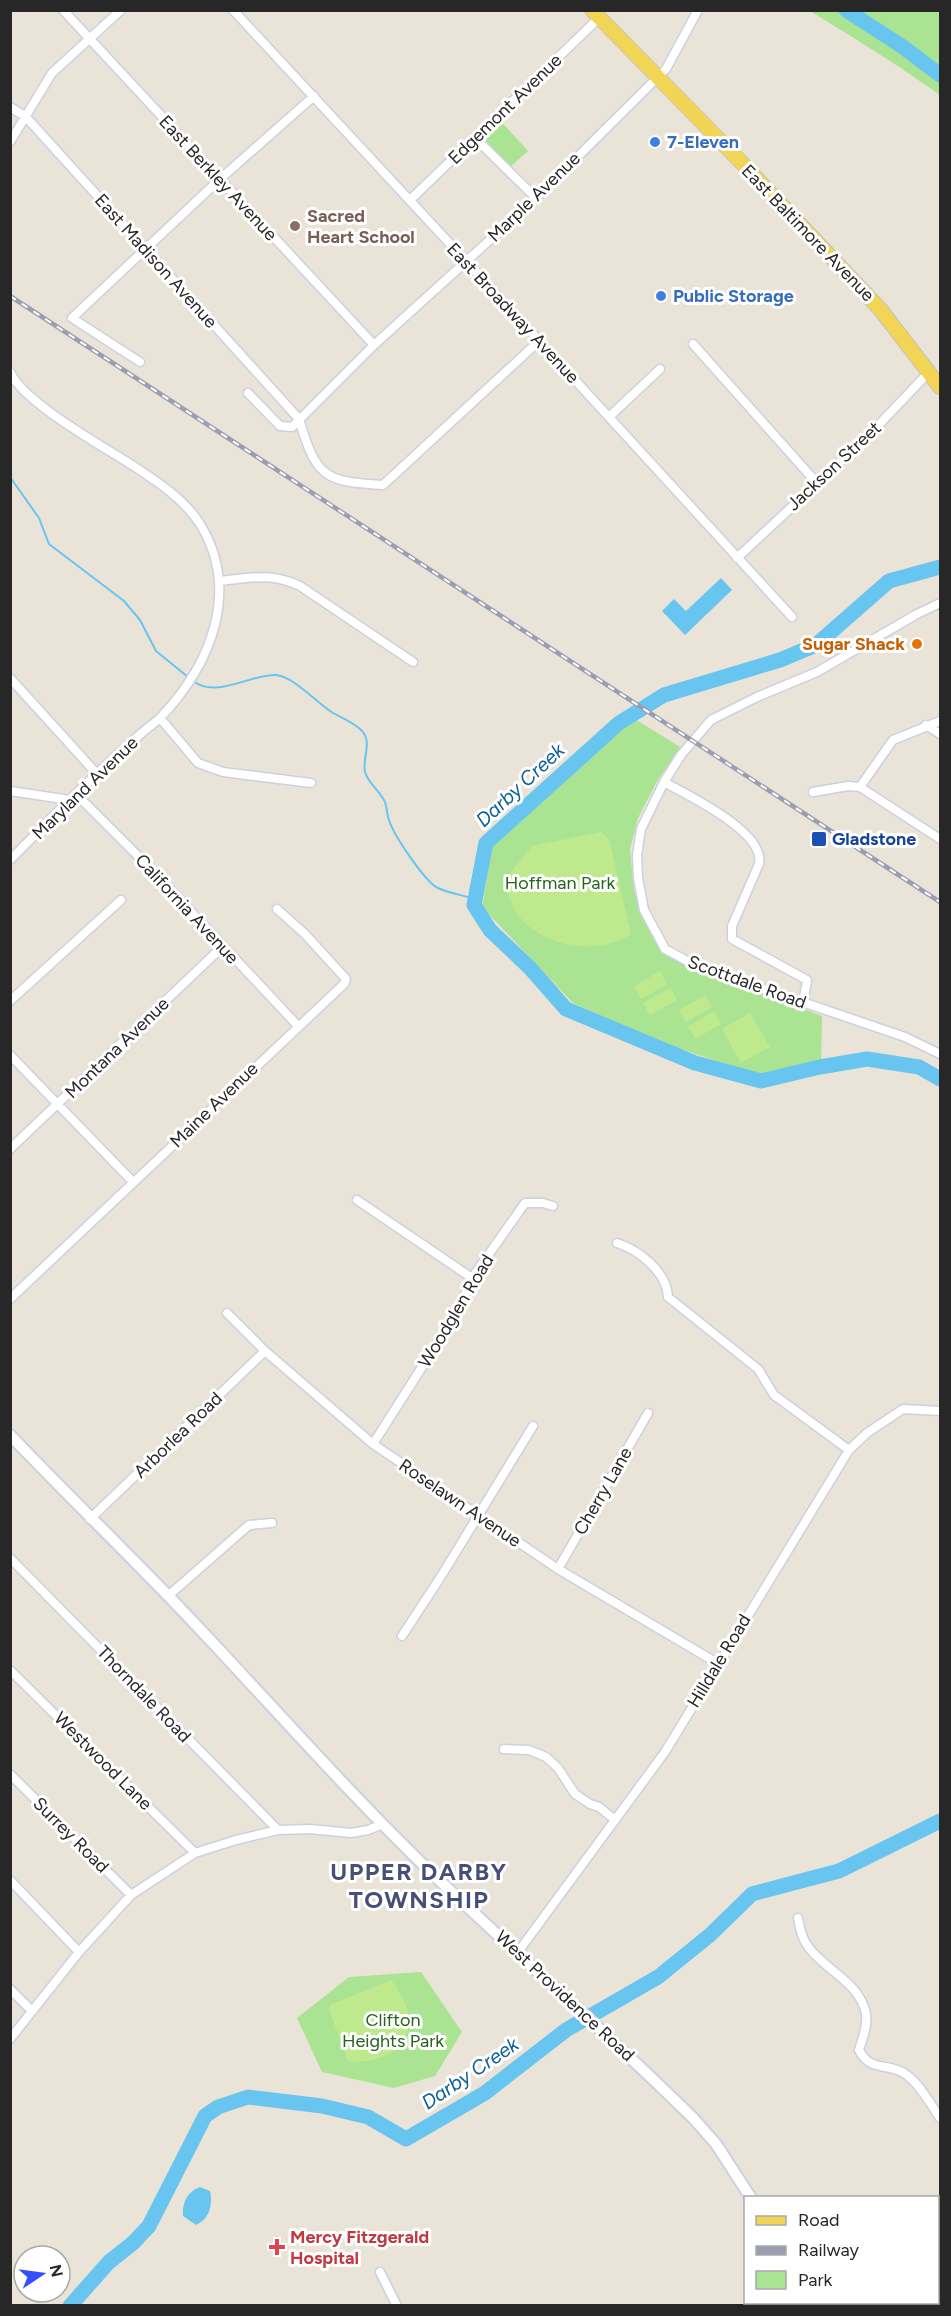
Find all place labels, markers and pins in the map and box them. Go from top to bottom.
place label: 7-Eleven [667,131,739,153]
marker: 7-Eleven [648,135,662,149]
place label: Sacred Heart School [307,205,415,248]
marker: Sacred Heart School [288,219,302,233]
place label: Public Storage [673,285,794,307]
marker: Public Storage [654,289,668,303]
place label: Sugar Shack [802,633,905,655]
marker: Sugar Shack [910,637,924,651]
place label: Gladstone [832,828,916,850]
marker: Gladstone [810,830,828,848]
place label: Mercy Fitzgerald Hospital [290,2226,429,2269]
marker: Mercy Fitzgerald Hospital [268,2238,286,2256]

